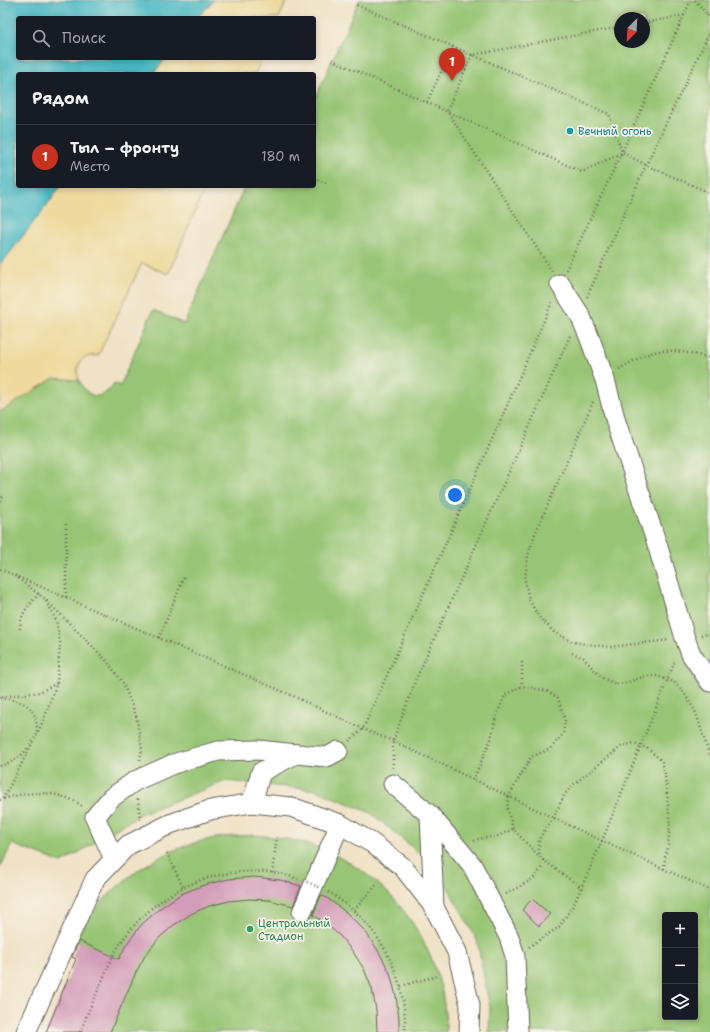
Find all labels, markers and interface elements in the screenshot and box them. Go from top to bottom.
north arrow [614,12,650,48]
search box [16,16,316,60]
icon: search [30,27,52,49]
text: Поиск [62,28,106,48]
pin: 1 [439,48,465,81]
text: Рядом [32,87,89,109]
place label: Вечный огонь [578,124,652,139]
marker: Вечный огонь [565,126,575,136]
text: Тыл – фронту [70,138,179,158]
text: 1 [42,148,48,165]
text: 180 m [261,148,300,165]
text: Место [70,158,110,175]
your location [445,485,465,505]
map controls [662,912,698,1020]
button: + [662,912,698,948]
place label: Центральный Стадион [258,916,330,944]
marker: Центральный Стадион [245,924,255,934]
button: − [662,948,698,984]
button: layers [662,984,698,1020]

